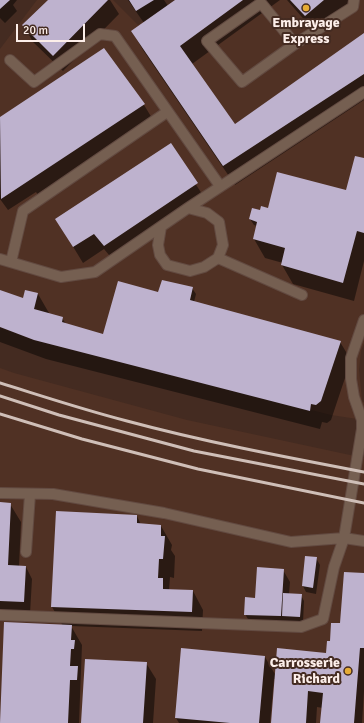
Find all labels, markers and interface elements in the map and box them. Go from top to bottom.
marker: Embrayage Express [301,3,311,13]
place label: Embrayage Express [272,15,340,48]
scale bar [18,16,87,42]
text: 20 m [23,23,48,38]
place label: Carrosserie Richard [270,655,340,688]
marker: Carrosserie Richard [343,666,353,676]

